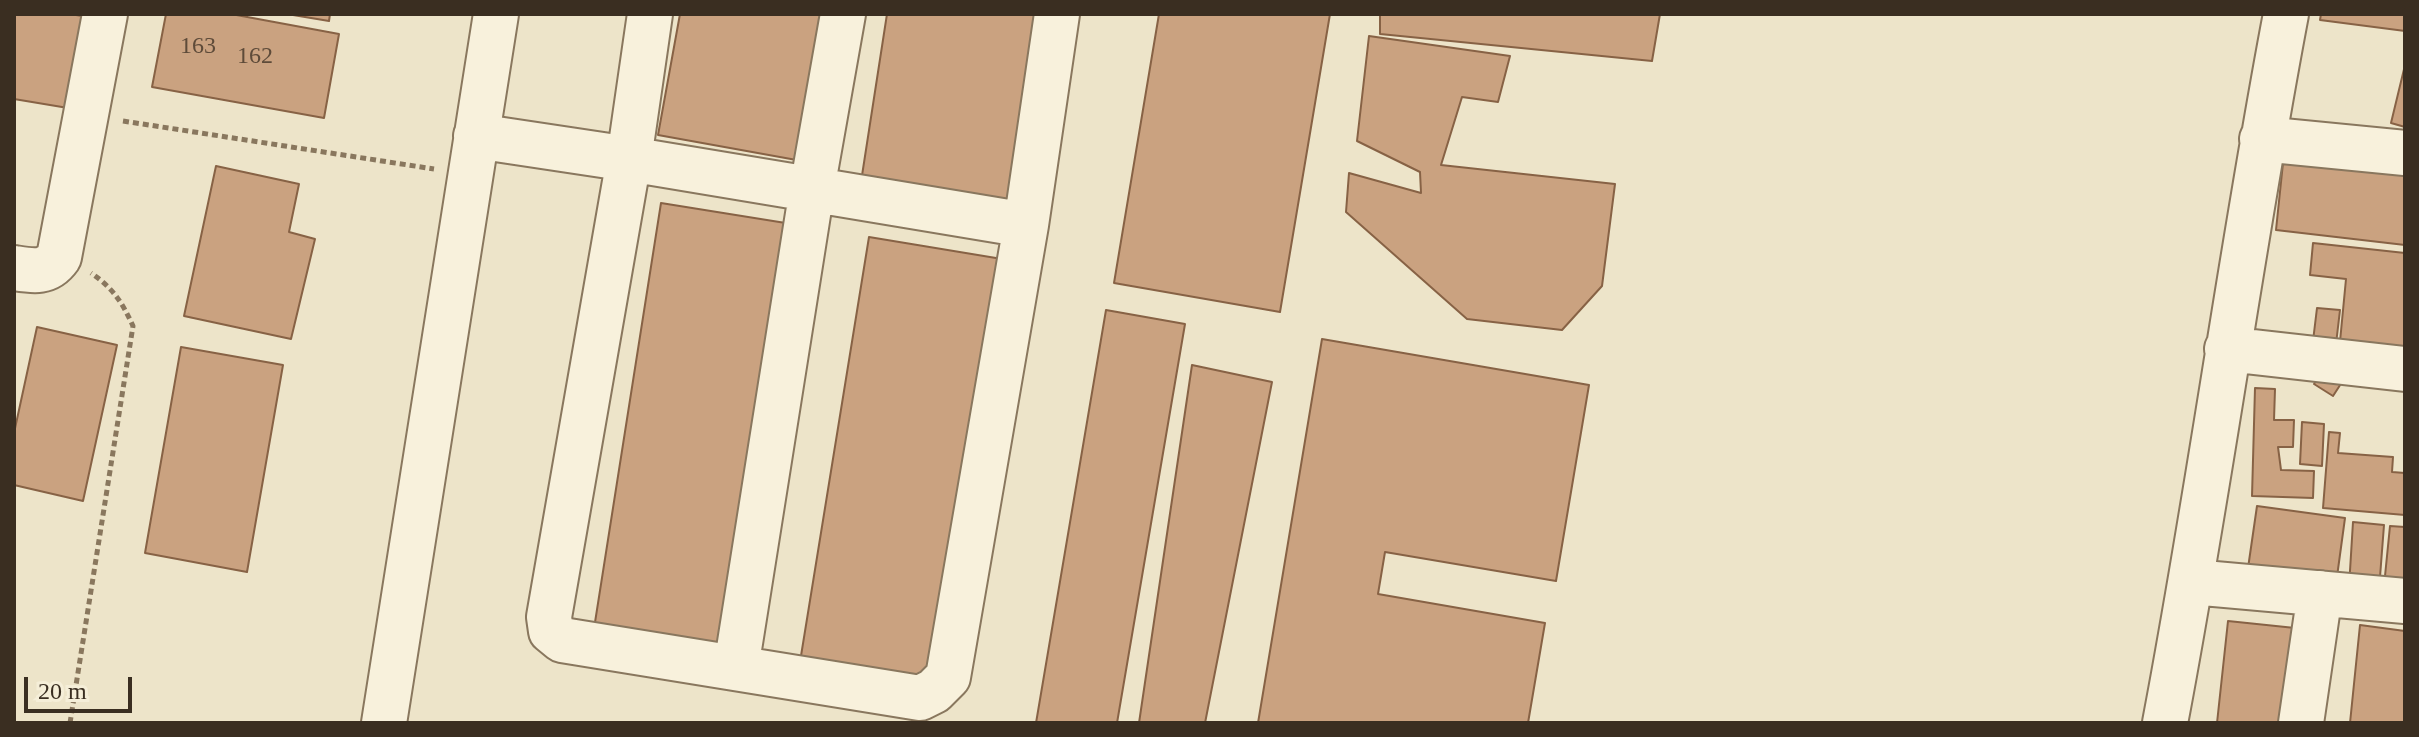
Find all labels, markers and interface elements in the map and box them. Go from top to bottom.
house number: 163 [178,33,218,61]
house number: 162 [235,43,275,71]
scale bar [28,661,136,711]
text: 20 m [38,678,87,704]

